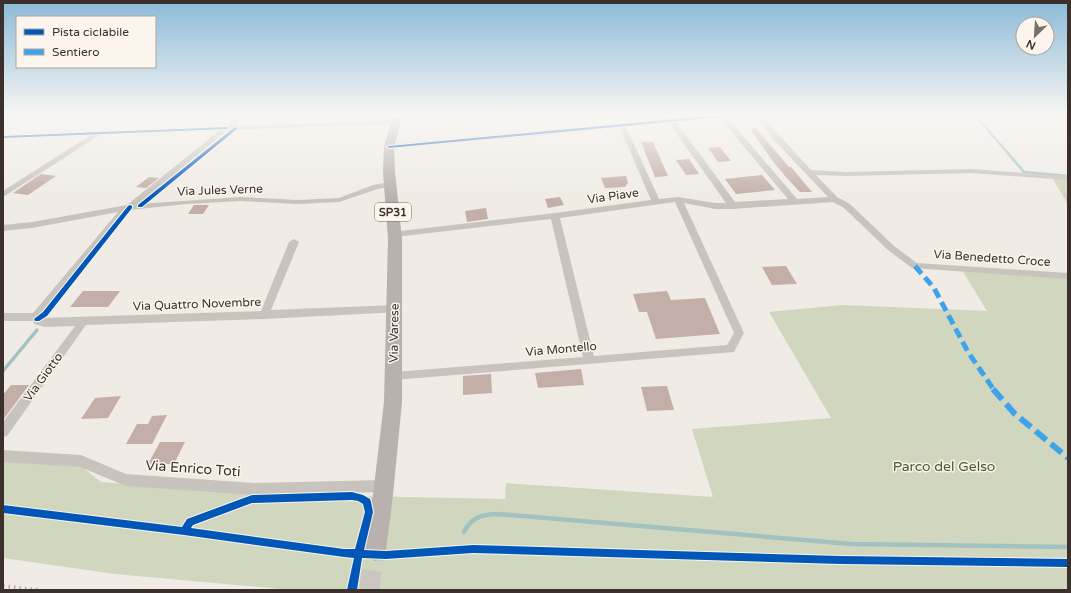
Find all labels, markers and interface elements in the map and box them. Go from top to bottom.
legend [16,16,156,68]
north arrow [1015,16,1055,56]
text: Pista ciclabile [52,25,129,39]
text: N [1024,37,1038,52]
text: Sentiero [52,45,99,59]
street label: Via Jules Verne [177,182,263,198]
street label: Via Piave [586,185,640,207]
road number: SP31 [375,203,411,221]
street label: Via Benedetto Croce [933,247,1051,269]
street label: Via Quattro Novembre [133,295,261,313]
street label: Via Varese [386,303,402,363]
street label: Via Montello [525,339,597,359]
street label: Via Giotto [21,350,65,404]
street label: Via Enrico Toti [145,457,241,480]
park label: Parco del Gelso [893,458,995,475]

